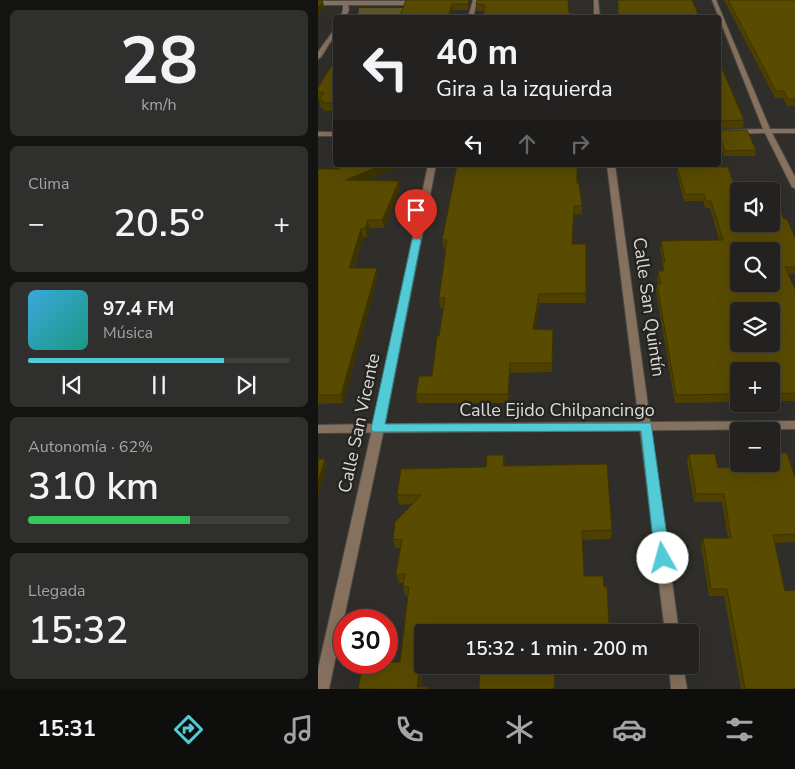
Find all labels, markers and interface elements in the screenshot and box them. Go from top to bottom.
text: 28 [120,17,198,106]
text: 40 m [436,29,518,76]
icon: left [353,35,418,100]
text: Gira a la izquierda [436,74,613,104]
text: km/h [141,94,177,116]
icon: left [460,130,488,158]
icon: ahead [513,130,541,158]
icon: right [566,130,594,158]
text: Clima [28,173,69,195]
map controls [730,182,780,472]
button: sound [730,182,780,232]
pin [395,189,437,240]
icon: arrive [402,196,430,224]
text: 20.5° [113,198,205,249]
text: − [28,205,45,243]
text: + [273,205,290,243]
street label: Calle San Quintín [627,236,671,378]
button: search [730,242,780,292]
text: 97.4 FM [103,296,174,322]
button: layers [730,302,780,352]
text: Música [103,322,153,344]
street label: Calle San Vicente [333,351,385,495]
button: + [730,362,780,412]
icon: previous [58,371,86,399]
icon: pause [145,371,173,399]
icon: next [232,371,260,399]
street label: Calle Ejido Chilpancingo [459,398,655,422]
button: − [730,422,780,472]
text: Autonomía · 62% [28,436,153,458]
text: 310 km [28,461,159,512]
position arrow [636,531,688,583]
text: Llegada [28,580,86,602]
text: 15:32 [28,605,128,656]
speed limit sign: 30 [333,609,398,674]
text: 15:32 · 1 min · 200 m [465,636,648,662]
icon: directions [171,712,206,747]
icon: music [281,712,316,747]
icon: phone [392,712,427,747]
icon: climate [502,712,537,747]
icon: car [612,712,647,747]
icon: filters [722,712,757,747]
text: 15:31 [38,714,96,744]

